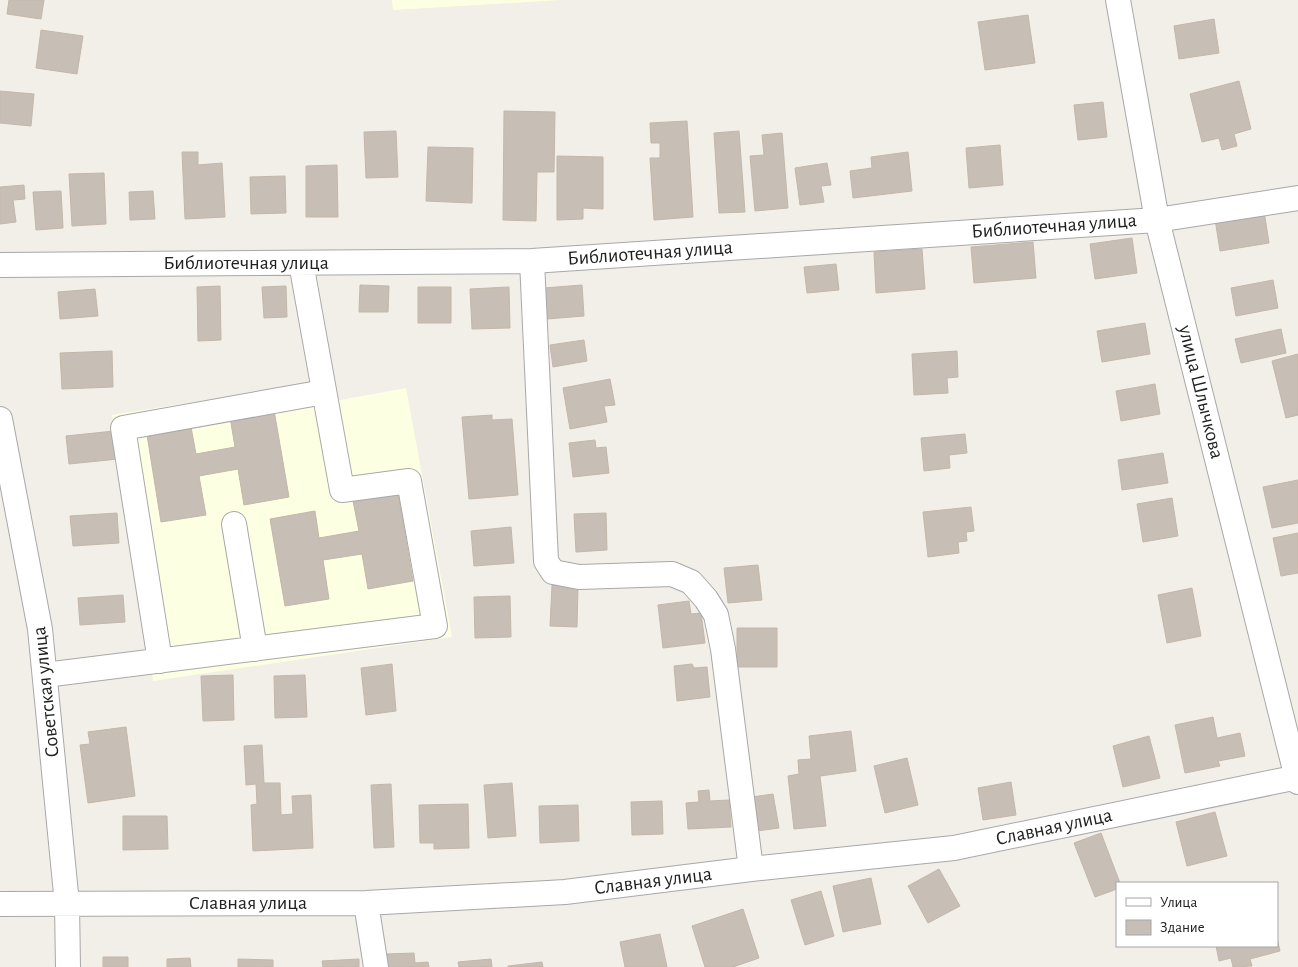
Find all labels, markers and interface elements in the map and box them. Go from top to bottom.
street label: Библиотечная улица [971,210,1137,242]
street label: Библиотечная улица [567,237,733,269]
street label: Библиотечная улица [163,253,329,273]
street label: улица Шлычкова [1175,322,1227,461]
street label: Советская улица [29,625,63,759]
street label: Славная улица [994,805,1114,849]
street label: Славная улица [593,864,713,898]
legend [1116,882,1278,947]
street label: Славная улица [189,893,307,913]
text: Улица [1160,895,1197,910]
text: Здание [1160,920,1205,935]

